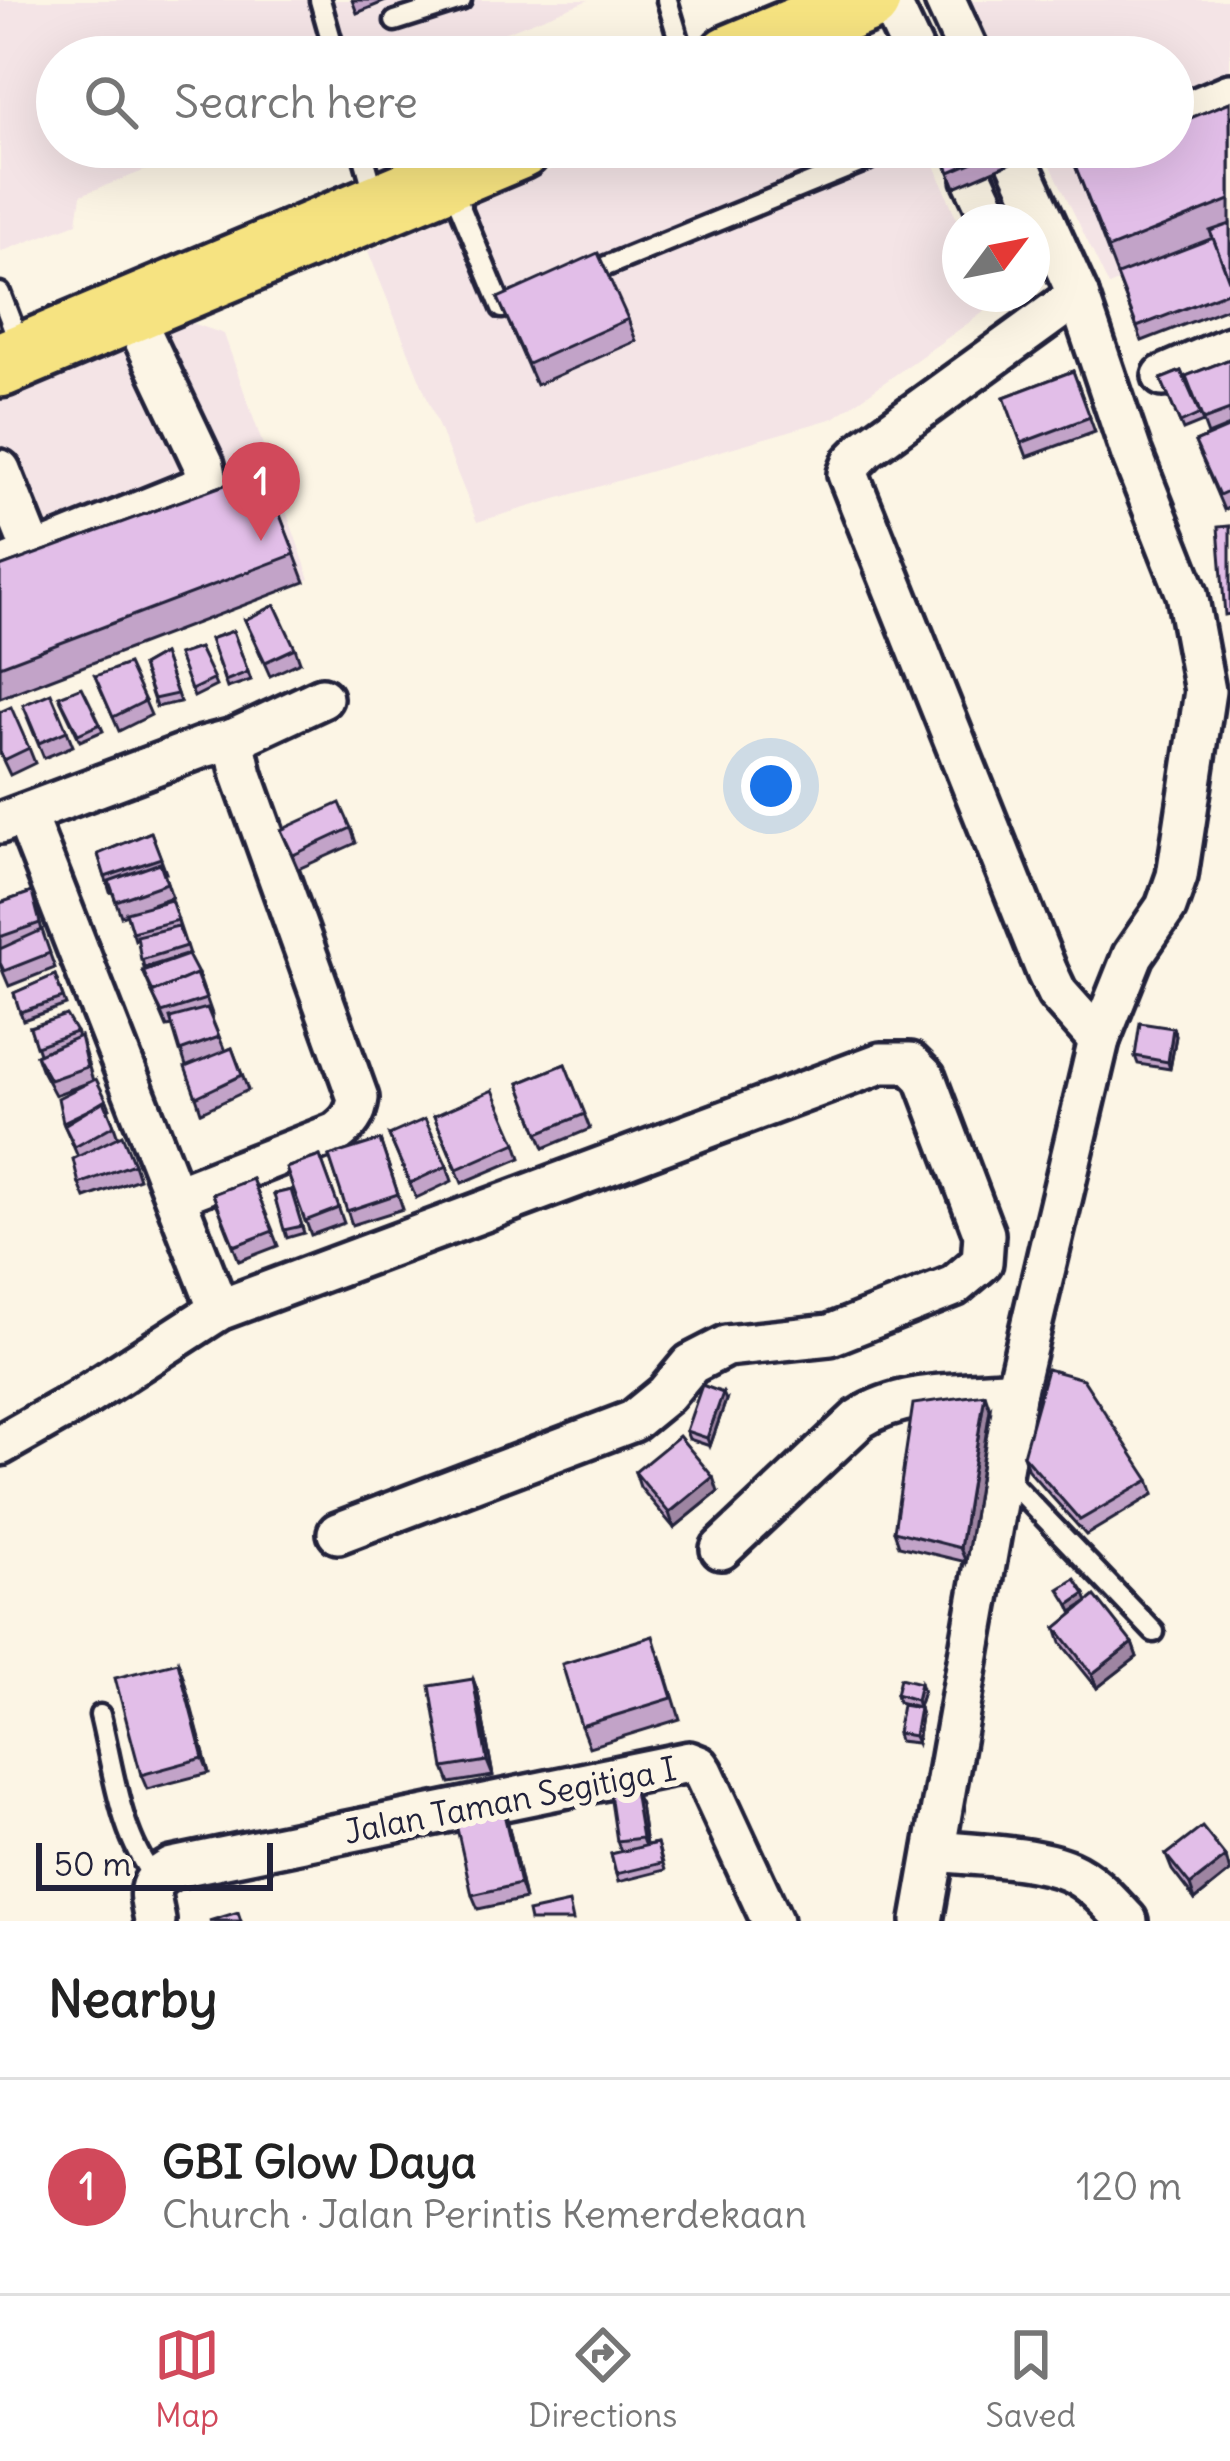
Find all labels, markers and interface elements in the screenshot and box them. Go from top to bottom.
search box [36,36,1194,168]
icon: search [78,69,144,135]
text: Search here [174,74,418,130]
north arrow [942,204,1050,312]
pin: 1 [222,442,300,541]
your location [741,756,801,816]
street label: Jalan Taman Segitiga I [340,1747,680,1853]
scale bar [36,1837,273,1890]
text: 50 m [54,1843,131,1885]
text: Nearby [48,1967,217,2031]
text: GBI Glow Daya [162,2134,476,2190]
text: 1 [79,2162,95,2211]
text: 120 m [1076,2162,1182,2211]
text: Church · Jalan Perintis Kemerdekaan [162,2190,807,2239]
tab: Map [154,2322,220,2436]
tab: Directions [528,2322,677,2436]
tab: Saved [986,2322,1076,2436]

